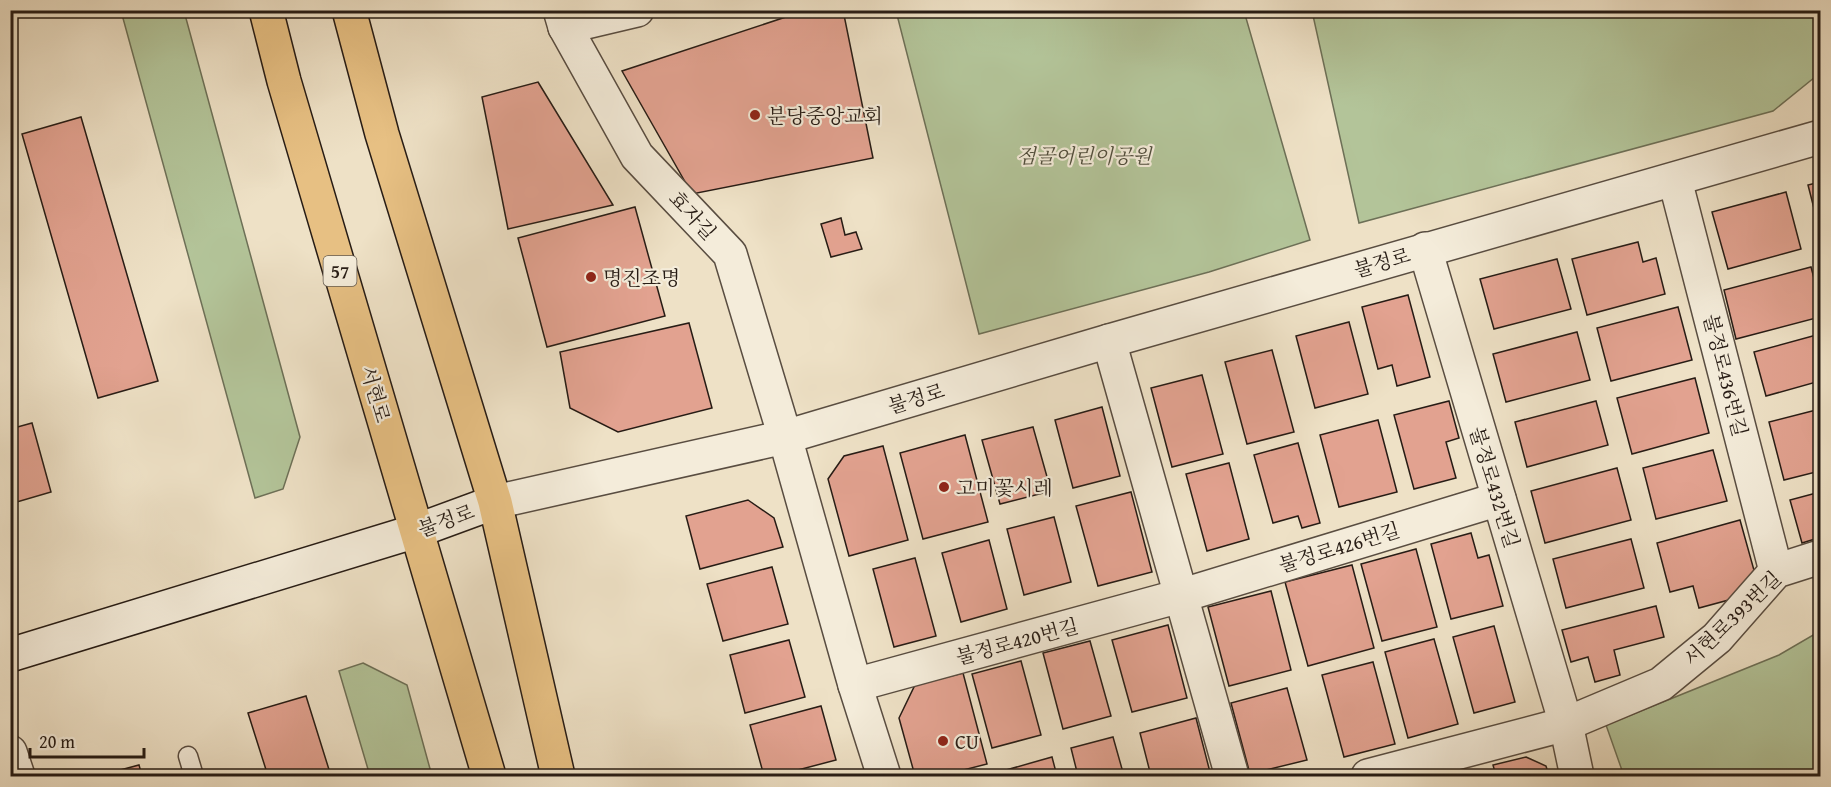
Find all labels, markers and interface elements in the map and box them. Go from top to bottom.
place label: 분당중앙교회 [767,101,883,130]
marker: 분당중앙교회 [748,108,762,122]
park label: 점골어린이공원 [1016,141,1153,170]
street label: 효자길 [663,184,723,246]
street label: 불정로 [1350,240,1414,284]
road number: 57 [324,256,356,286]
place label: 명진조명 [603,263,680,292]
marker: 명진조명 [584,270,598,284]
street label: 불정로436번길 [1697,311,1755,439]
street label: 서현로 [354,362,398,426]
street label: 불정로 [884,376,948,420]
street label: 불정로432번길 [1463,423,1527,551]
place label: 고미꽃시레 [956,473,1053,502]
marker: 고미꽃시레 [937,480,951,494]
street label: 불정로 [414,496,478,544]
street label: 불정로426번길 [1275,515,1403,579]
street label: 서현로393번길 [1677,564,1787,672]
street label: 불정로420번길 [953,611,1081,671]
scale bar [30,721,144,759]
place label: CU [955,727,979,756]
text: 20 m [39,728,75,755]
marker: CU [936,734,950,748]

